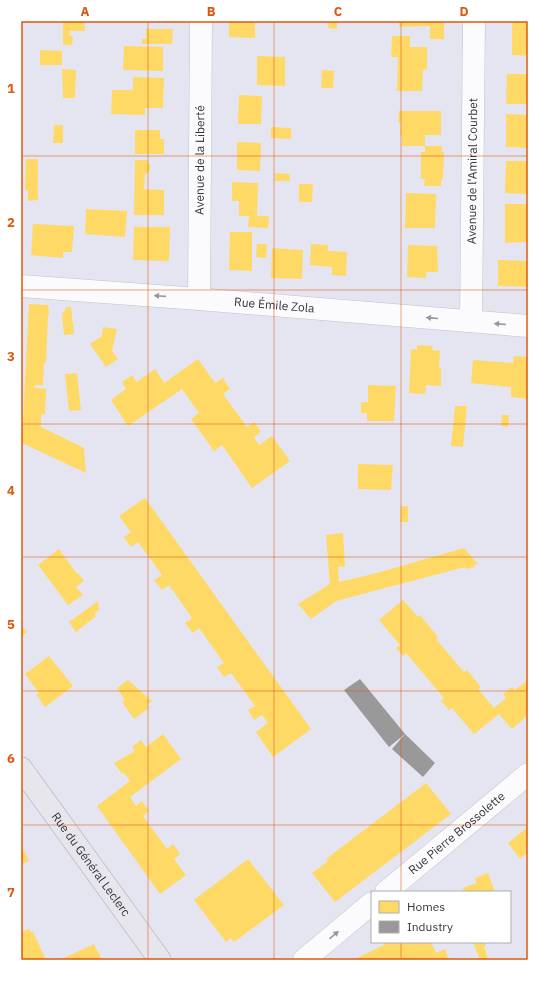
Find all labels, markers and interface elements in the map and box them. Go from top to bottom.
text: A [81,3,90,20]
text: B [207,3,216,20]
text: C [334,3,343,20]
text: D [459,3,469,20]
text: 1 [7,80,15,97]
street label: Avenue de l'Amiral Courbet [464,98,480,244]
street label: Avenue de la Liberté [192,105,207,215]
text: 2 [7,214,15,231]
one-way arrow [154,293,166,300]
street label: Rue Émile Zola [234,294,316,315]
one-way arrow [426,315,438,322]
one-way arrow [493,321,506,328]
text: 3 [7,348,15,365]
text: 4 [7,482,15,499]
text: 5 [7,616,15,633]
text: 6 [7,750,15,767]
street label: Rue Pierre Brossolette [405,788,508,877]
street label: Rue du Général Leclerc [49,809,134,919]
text: 7 [7,884,15,901]
legend [371,891,511,943]
text: Homes [407,899,445,914]
text: Industry [407,919,453,934]
one-way arrow [329,931,339,940]

